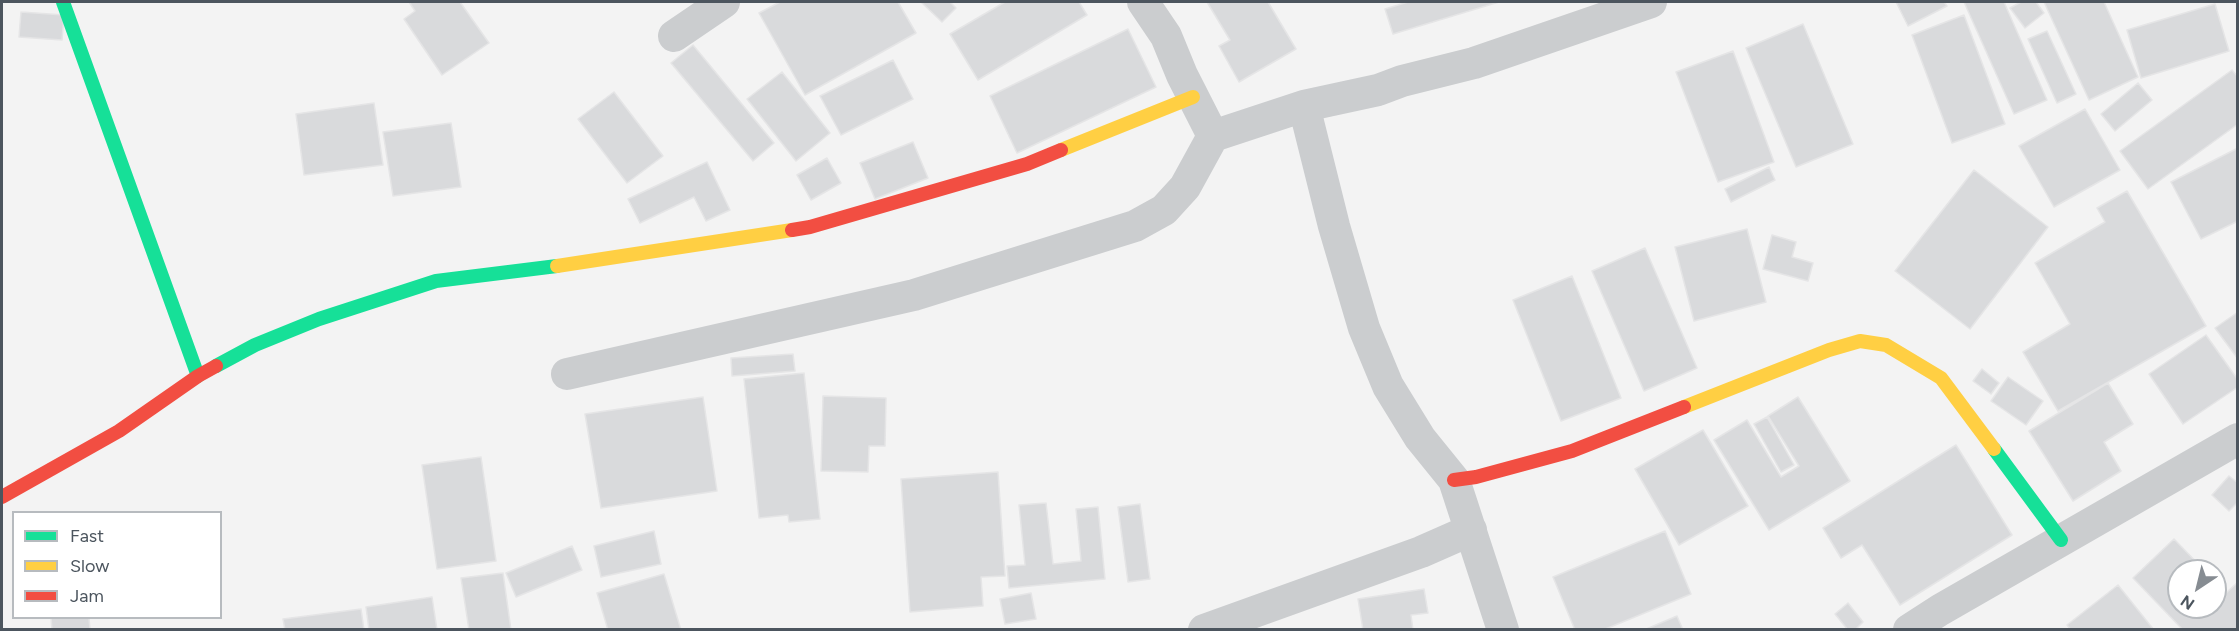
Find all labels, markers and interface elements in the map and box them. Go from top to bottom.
legend [12,511,222,619]
text: Fast [70,525,104,547]
text: Slow [70,555,109,577]
north arrow [2167,559,2227,619]
text: Jam [70,585,104,607]
text: N [2177,591,2198,614]

